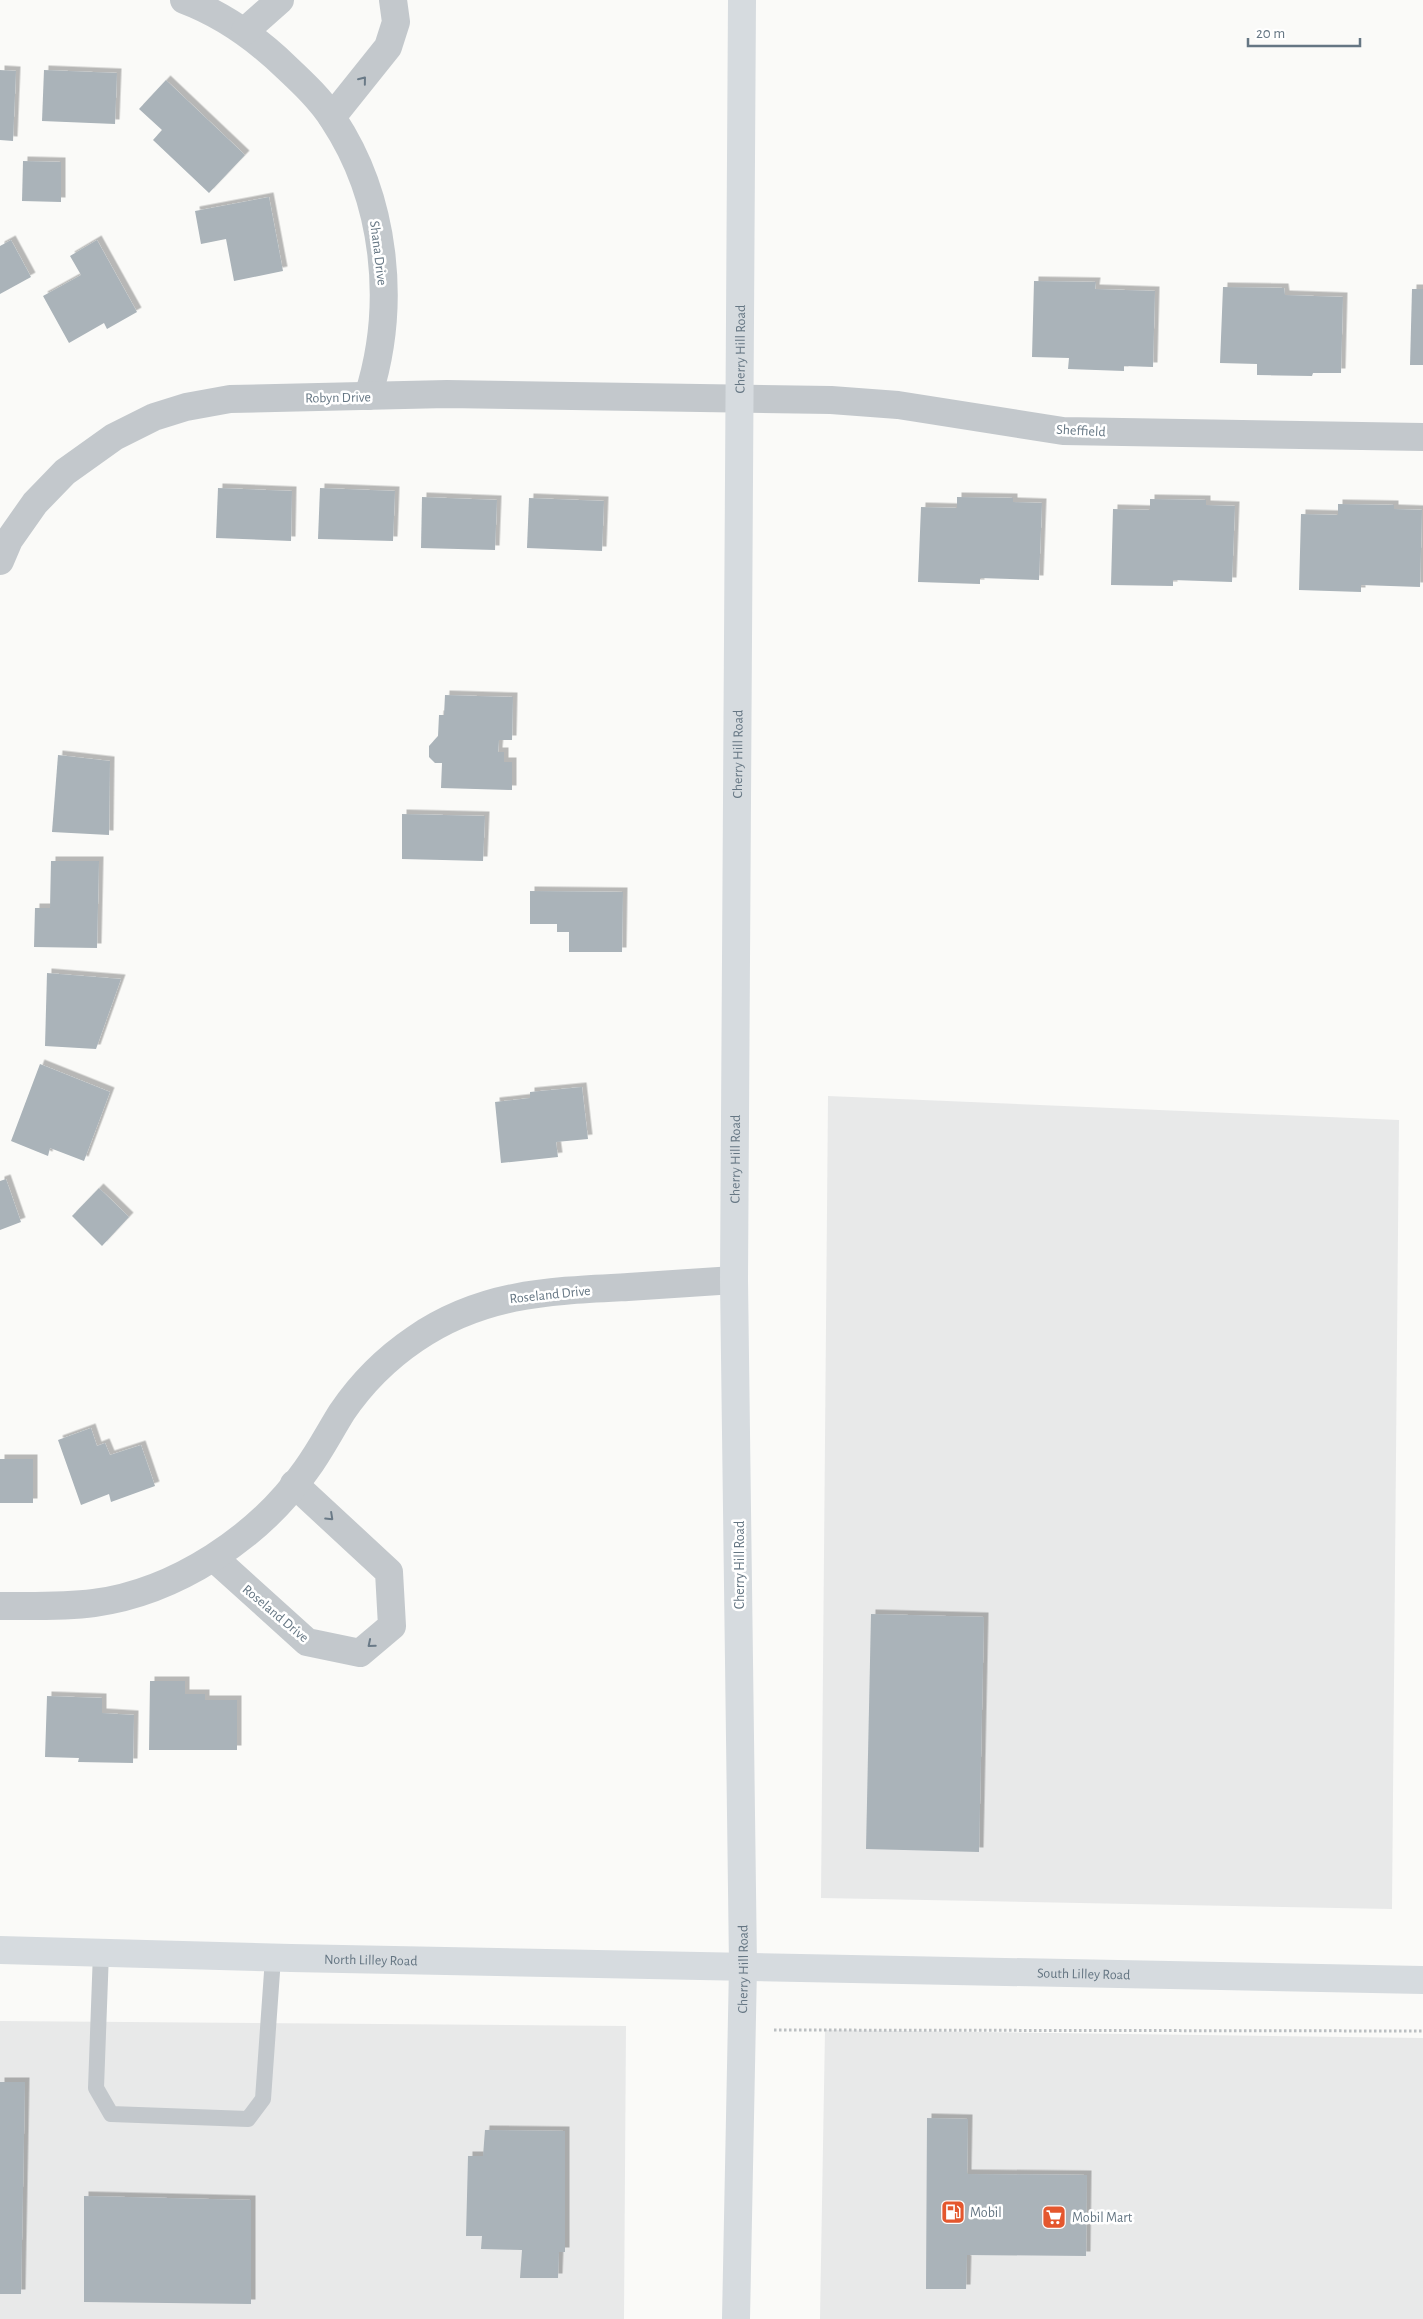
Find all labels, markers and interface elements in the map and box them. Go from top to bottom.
scale bar [1248,15,1360,47]
text: 20 m [1256,26,1285,41]
one-way arrow [358,77,366,86]
street label: Shana Drive [367,220,389,286]
street label: Cherry Hill Road [734,305,748,394]
street label: Robyn Drive [305,390,371,406]
street label: Sheffield [1056,423,1106,439]
street label: Cherry Hill Road [731,710,746,799]
street label: Cherry Hill Road [728,1115,743,1204]
street label: Roseland Drive [509,1284,591,1306]
one-way arrow [324,1511,333,1520]
street label: Cherry Hill Road [733,1521,747,1609]
street label: Roseland Drive [240,1582,311,1645]
one-way arrow [368,1638,377,1647]
street label: Cherry Hill Road [736,1925,751,2014]
street label: North Lilley Road [324,1953,418,1968]
street label: South Lilley Road [1037,1967,1130,1982]
fuel station icon: Mobil [940,2199,966,2225]
supermarket icon: Mobil Mart [1041,2204,1067,2230]
place label: Mobil [970,2206,1002,2220]
place label: Mobil Mart [1072,2211,1133,2225]

